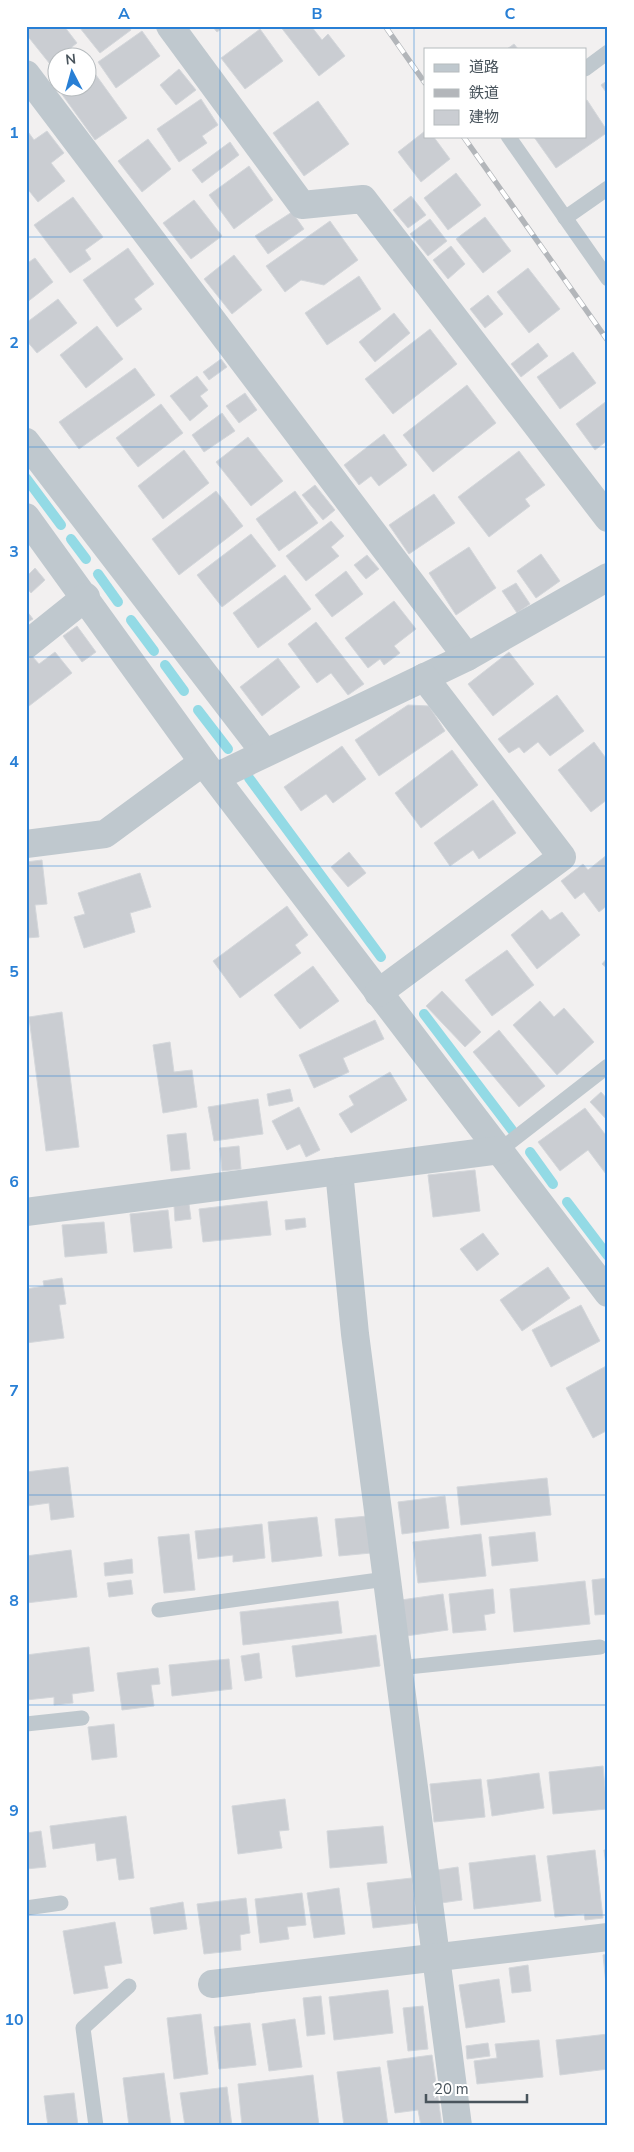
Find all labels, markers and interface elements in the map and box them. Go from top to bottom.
text: A [118,3,130,25]
text: B [311,3,323,25]
text: C [505,3,516,25]
north arrow [48,48,98,98]
legend [424,48,586,138]
text: N [64,50,77,70]
text: 道路 [469,57,499,77]
text: 鉄道 [469,83,499,103]
text: 建物 [469,107,499,127]
text: 1 [9,122,19,144]
text: 2 [9,332,19,354]
text: 3 [9,541,19,563]
text: 4 [9,751,19,773]
text: 5 [9,961,19,983]
text: 6 [9,1171,19,1193]
text: 7 [9,1380,19,1402]
text: 8 [9,1590,19,1612]
text: 9 [9,1800,19,1822]
text: 10 [4,2009,24,2031]
scale bar [426,2072,528,2104]
text: 20 m [434,2079,469,2099]

